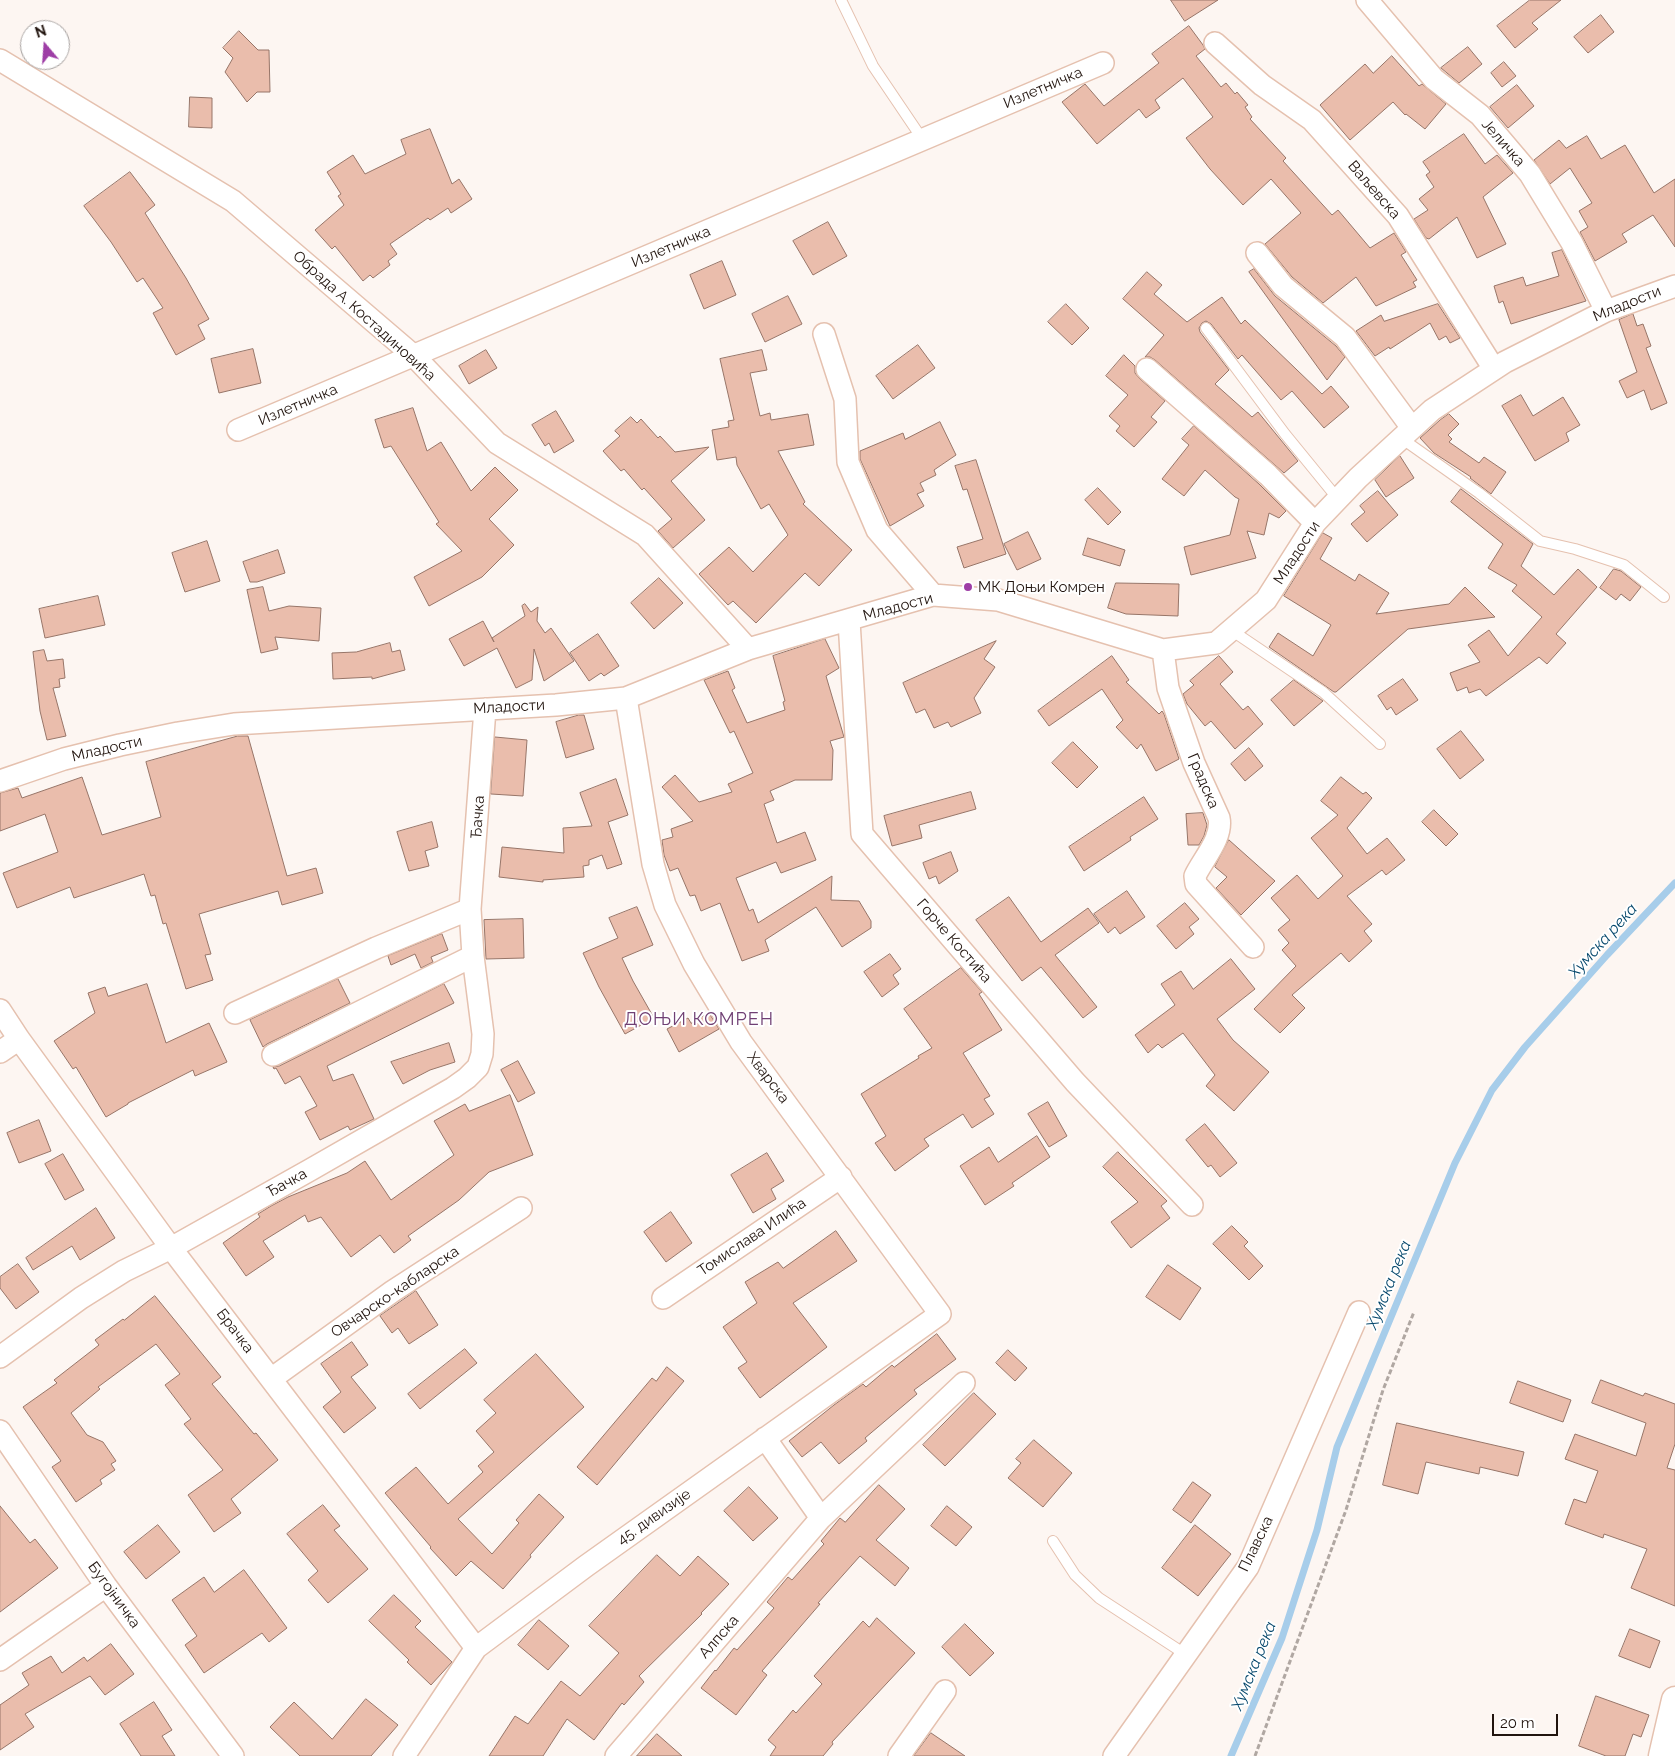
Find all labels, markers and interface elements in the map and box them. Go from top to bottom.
north arrow [20,20,70,70]
text: N [33,22,48,41]
street label: Излетничка [1001,63,1085,113]
street label: Јеличка [1478,116,1528,170]
street label: Ваљевска [1344,157,1404,223]
street label: Излетничка [629,222,713,272]
street label: Обрада А. Костадиновића [289,247,439,385]
street label: Младости [1590,282,1664,326]
street label: Излетничка [256,380,340,430]
street label: Младости [1270,518,1324,588]
place label: МК Доњи Комрен [978,578,1105,596]
marker: МК Доњи Комрен [962,581,974,593]
street label: Младости [861,589,935,625]
street label: Младости [473,696,545,718]
street label: Младости [70,732,144,766]
street label: Градска [1183,751,1223,811]
street label: Ђачка [468,795,488,839]
street label: Горче Костића [913,895,995,987]
water label: Хумска река [1564,900,1642,982]
district label: ДОЊИ КОМРЕН [623,1009,775,1031]
street label: Хварска [743,1049,793,1107]
street label: Ђачка [264,1165,310,1201]
street label: Томислава Илића [694,1194,810,1280]
water label: Хумска река [1363,1238,1415,1332]
street label: Овчарско-кабларска [328,1242,462,1342]
street label: Брачка [212,1305,258,1357]
street label: 45. дивизије [614,1485,694,1549]
street label: Плавска [1235,1513,1277,1575]
street label: Бугојничка [84,1558,144,1632]
street label: Алпска [695,1612,743,1662]
water label: Хумска река [1228,1619,1280,1713]
scale bar [1495,1704,1561,1736]
text: 20 m [1500,1714,1535,1732]

